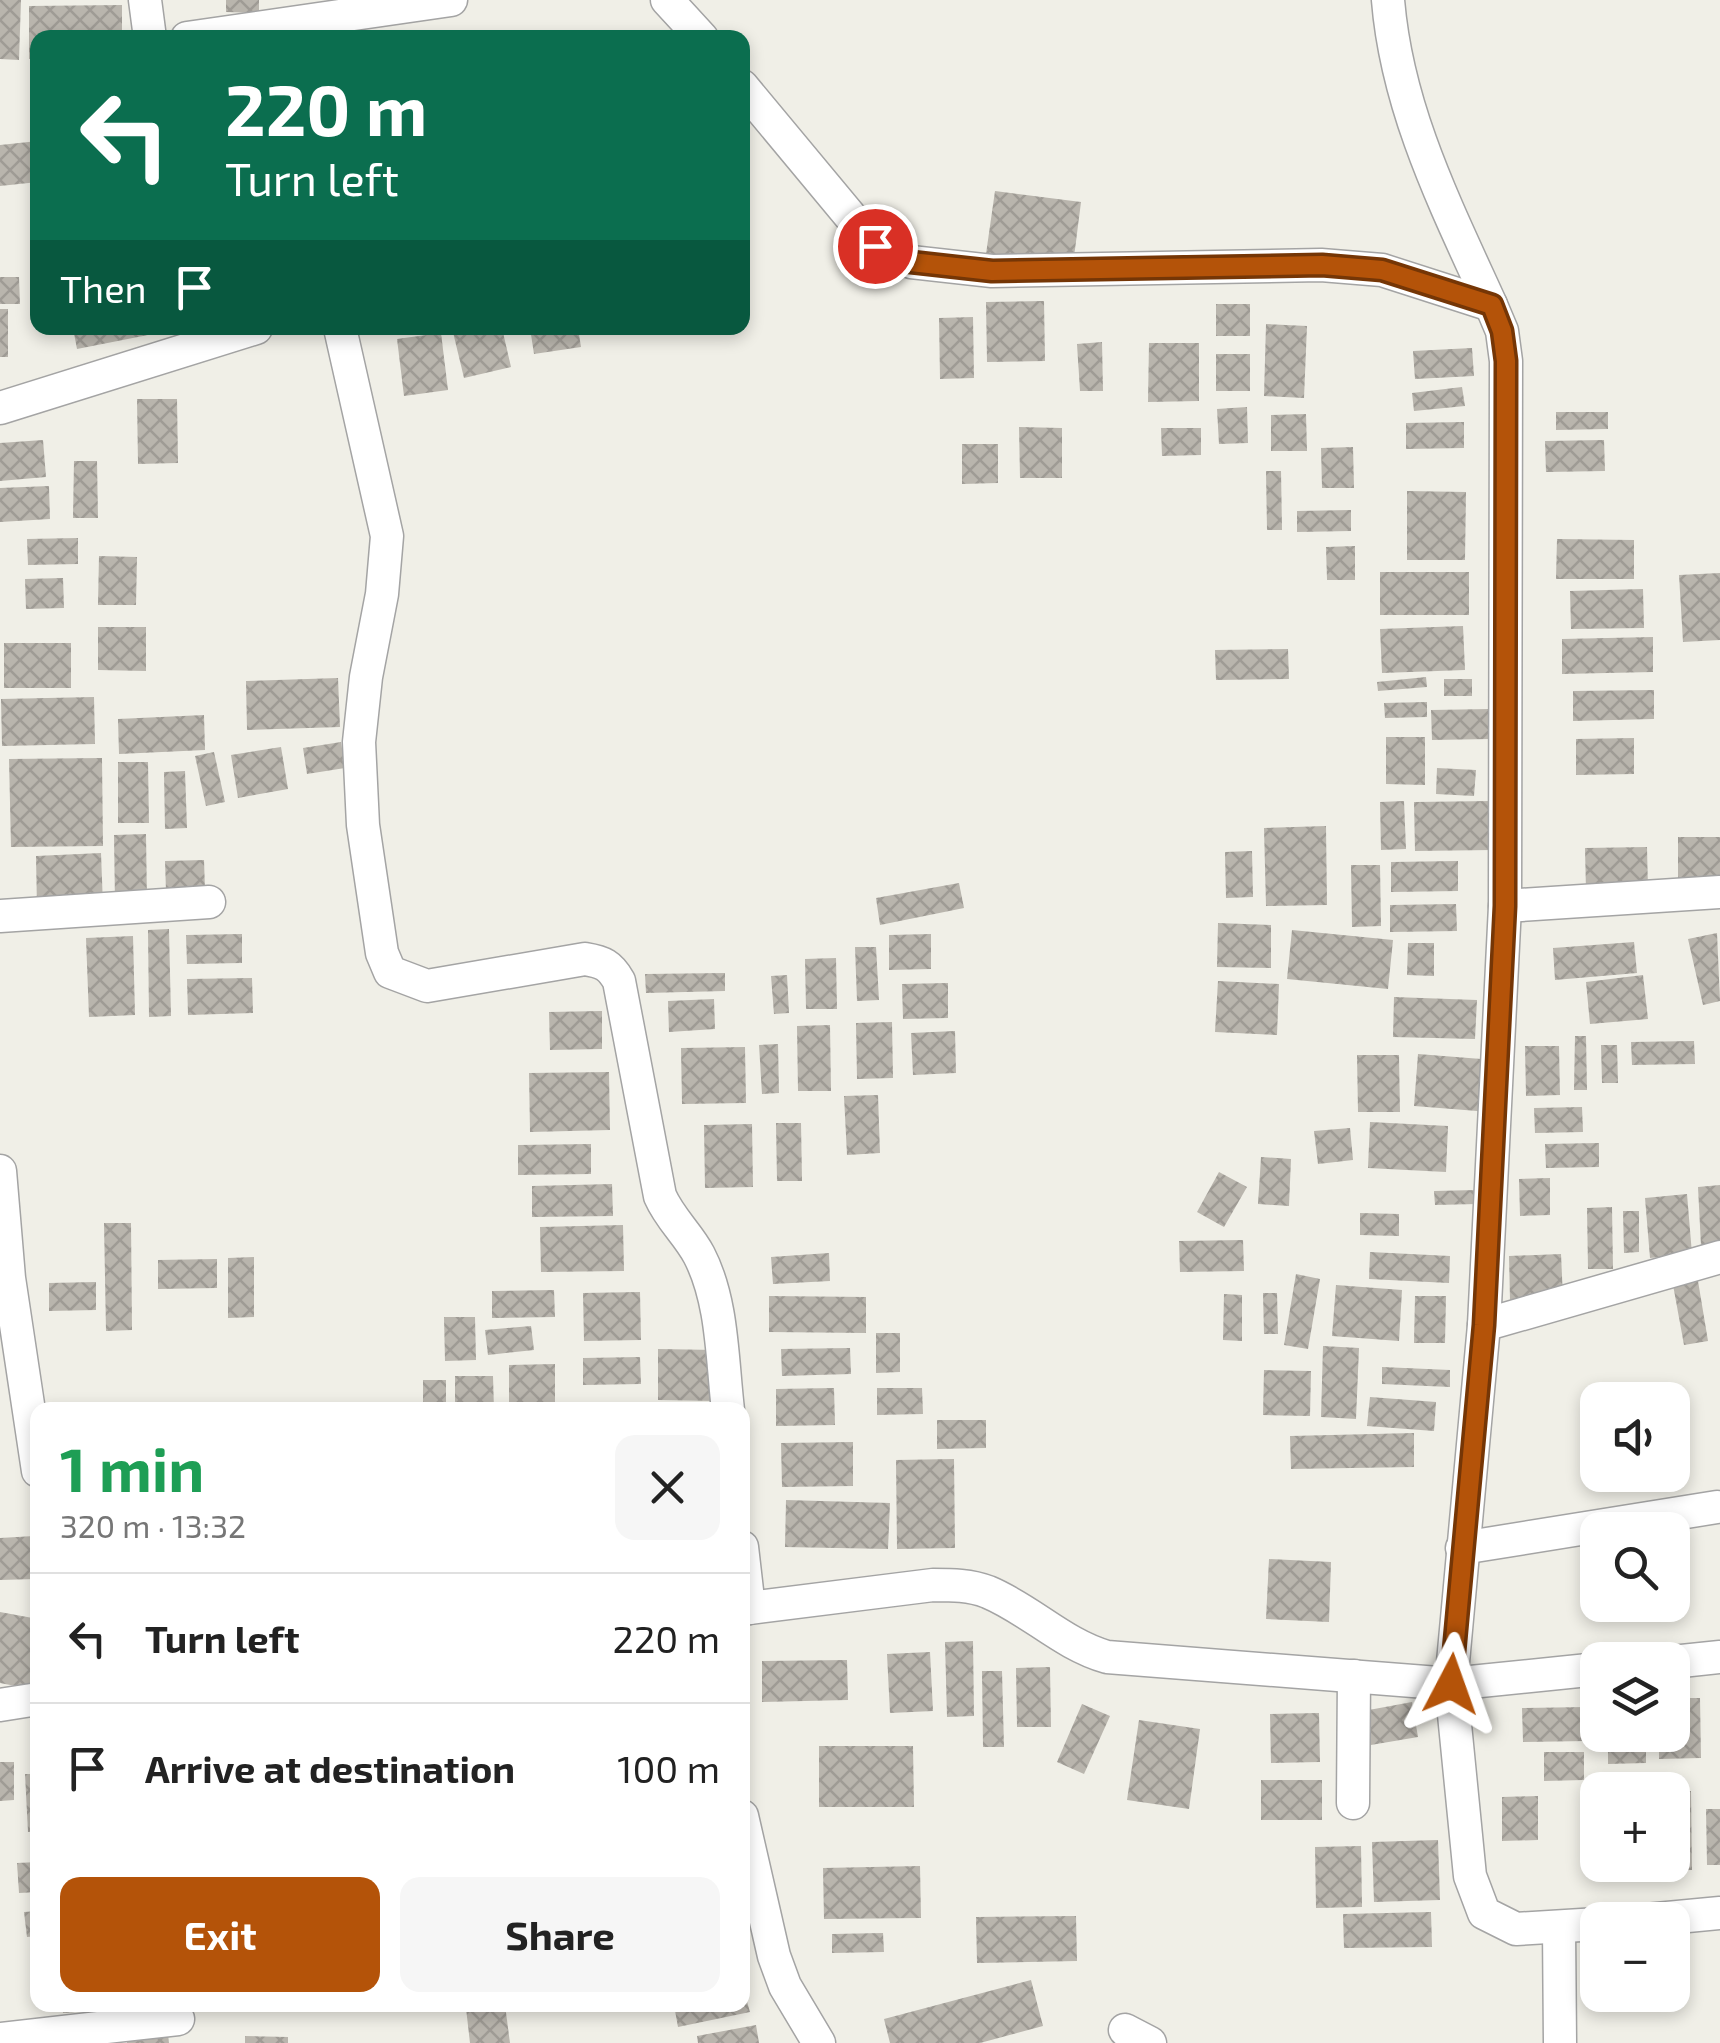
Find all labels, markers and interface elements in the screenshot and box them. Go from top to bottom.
text: 220 m [225,66,427,150]
icon: left [60,70,190,200]
text: Turn left [225,151,399,205]
pin [833,204,918,289]
icon: arrive [848,219,903,274]
icon: arrive [167,260,222,315]
text: Then [60,265,147,311]
map controls [1580,1382,1690,2012]
button: sound [1580,1382,1690,1492]
text: 1 min [60,1432,204,1504]
button: close [615,1435,720,1540]
text: 320 m · 13:32 [60,1506,246,1544]
button: search [1580,1512,1690,1622]
icon: left [60,1611,115,1666]
text: Turn left [145,1615,300,1661]
text: 220 m [613,1615,720,1661]
position arrow [1399,1632,1503,1736]
button: layers [1580,1642,1690,1752]
icon: arrive [60,1741,115,1796]
text: Arrive at destination [145,1745,515,1791]
text: 100 m [617,1745,720,1791]
button: + [1580,1772,1690,1882]
button: Exit [60,1877,380,1992]
button: Share [400,1877,720,1992]
button: − [1580,1902,1690,2012]

